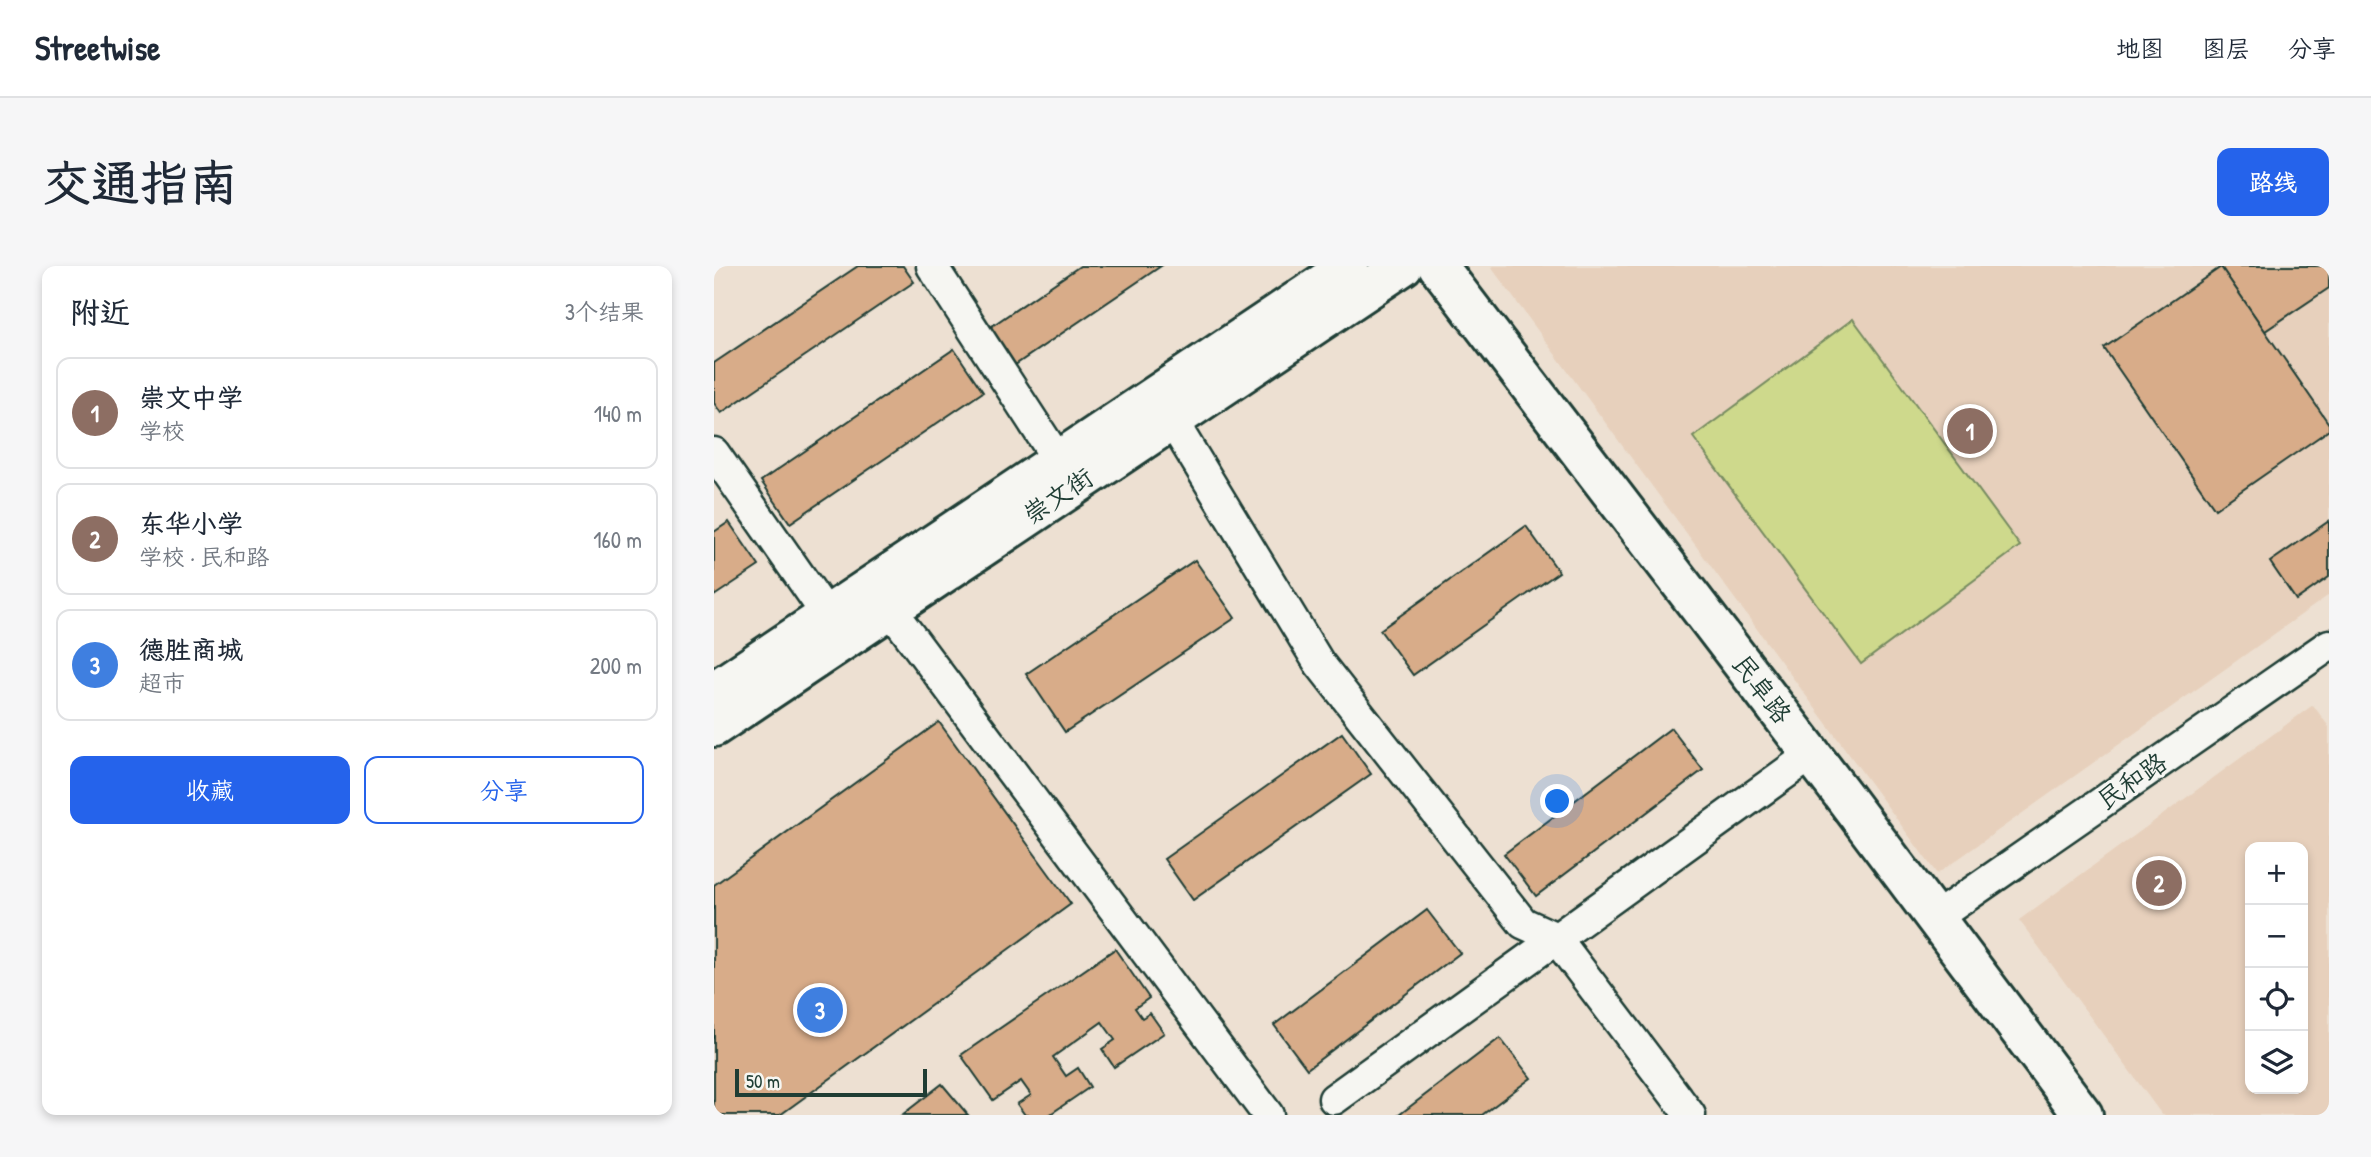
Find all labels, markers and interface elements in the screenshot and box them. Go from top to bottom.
text: Streetwise [35,26,160,70]
text: 地图 [2116,32,2164,64]
text: 图层 [2202,32,2250,64]
text: 分享 [2288,32,2336,64]
button: 路线 [2217,148,2329,216]
text: 交通指南 [42,149,238,215]
text: 附近 [70,292,130,332]
text: 3个结果 [565,296,644,327]
text: 崇文中学 [139,380,243,415]
text: 1 [91,398,99,429]
text: 140 m [594,398,642,429]
pin: 1 [1947,405,1993,457]
text: 学校 [139,415,185,446]
street label: 崇文街 [1016,459,1100,532]
text: 东华小学 [139,506,243,541]
text: 2 [90,524,100,555]
text: 160 m [593,524,642,555]
text: 学校 · 民和路 [139,541,269,572]
text: 德胜商城 [139,632,243,667]
street label: 民阜路 [1725,647,1800,730]
text: 3 [90,650,100,681]
text: 200 m [590,650,642,681]
text: 超市 [139,667,185,698]
street label: 民和路 [2090,744,2174,817]
button: 收藏 [70,756,350,824]
button: 分享 [364,756,644,824]
your location [1540,784,1574,818]
map controls [2245,842,2308,1094]
button: + [2245,842,2308,905]
pin: 2 [2136,857,2182,909]
button: − [2245,905,2308,968]
button: locate [2245,968,2308,1031]
pin: 3 [797,984,843,1036]
button: layers [2245,1031,2308,1094]
scale bar [735,1066,928,1098]
text: 50 m [746,1068,780,1094]

